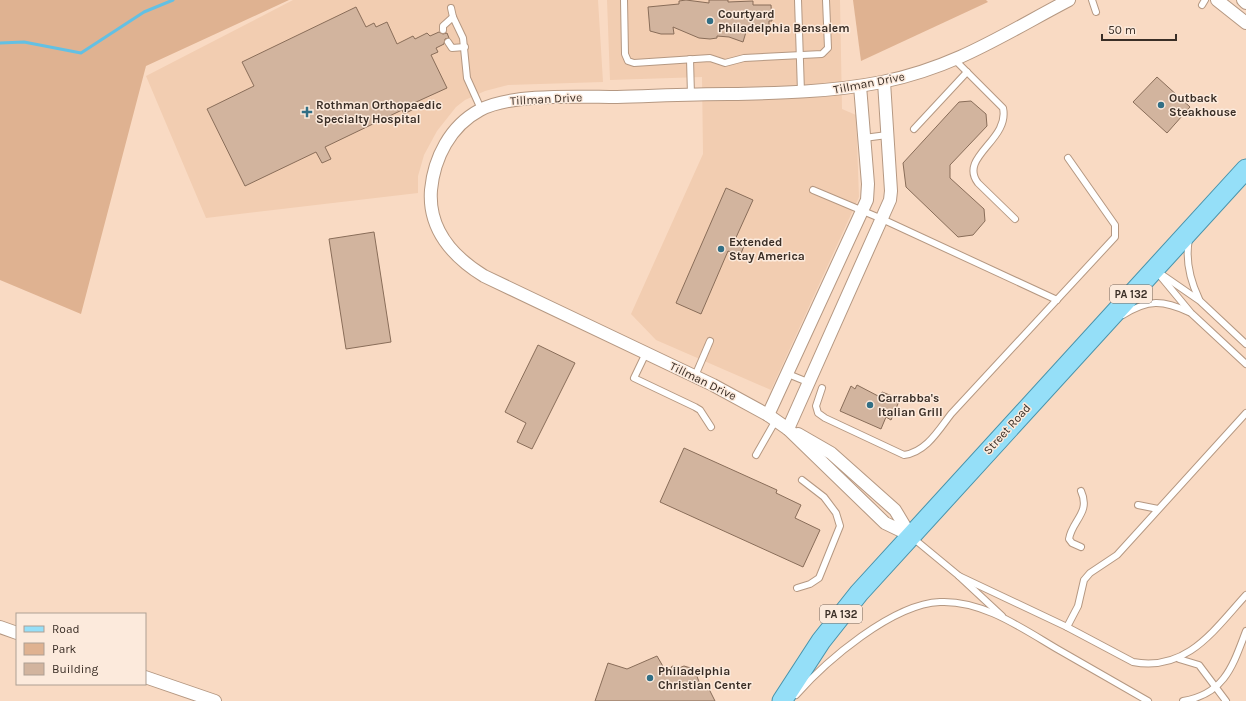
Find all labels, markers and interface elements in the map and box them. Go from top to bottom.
place label: Courtyard Philadelphia Bensalem [718,7,850,35]
marker: Courtyard Philadelphia Bensalem [705,16,715,26]
scale bar [1102,16,1176,42]
text: 50 m [1108,23,1136,37]
street label: Tillman Drive [832,69,906,97]
street label: Tillman Drive [510,90,582,108]
place label: Outback Steakhouse [1169,91,1236,119]
place label: Rothman Orthopaedic Specialty Hospital [316,98,442,126]
marker: Outback Steakhouse [1156,100,1166,110]
marker: Rothman Orthopaedic Specialty Hospital [301,106,313,118]
place label: Extended Stay America [729,235,805,263]
marker: Extended Stay America [716,244,726,254]
road number: PA 132 [1110,285,1152,303]
street label: Tillman Drive [667,359,739,403]
place label: Carrabba's Italian Grill [878,391,943,419]
marker: Carrabba's Italian Grill [865,400,875,410]
street label: Street Road [981,401,1033,457]
road number: PA 132 [820,605,862,623]
legend [16,613,146,685]
text: Road [52,622,80,636]
text: Park [52,642,77,656]
text: Building [52,662,99,676]
place label: Philadelphia Christian Center [658,664,752,692]
marker: Philadelphia Christian Center [645,673,655,683]

